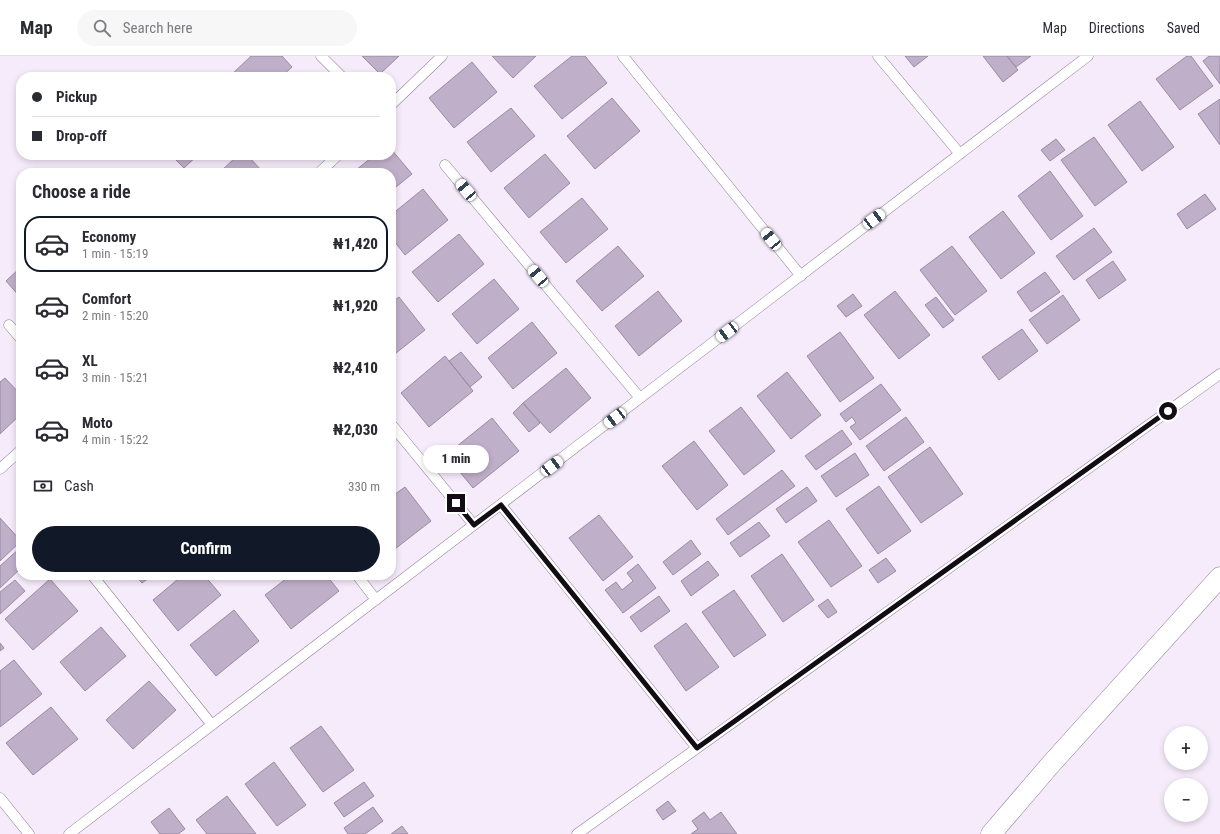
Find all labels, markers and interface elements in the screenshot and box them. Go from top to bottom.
search box [77,10,357,46]
text: Map [20,16,53,39]
icon: search [91,17,113,39]
text: Search here [123,19,193,37]
text: Map [1043,20,1067,36]
text: Directions [1089,20,1145,36]
text: Saved [1167,20,1200,36]
text: Pickup [56,88,97,106]
text: Drop-off [56,127,107,145]
car [454,177,478,203]
text: Choose a ride [32,181,131,202]
car [861,207,887,231]
icon: car [34,226,70,262]
car [759,226,783,252]
text: Economy [82,228,136,246]
text: ₦1,420 [333,235,378,253]
text: 1 min · 15:19 [82,246,148,261]
car [526,263,550,289]
icon: car [34,288,70,324]
text: Comfort [82,290,131,308]
text: ₦1,920 [333,297,378,315]
text: 2 min · 15:20 [82,308,148,323]
car [714,320,740,344]
icon: car [34,350,70,386]
text: XL [82,352,98,370]
text: ₦2,410 [333,359,378,377]
text: 3 min · 15:21 [82,370,148,385]
route start [1159,402,1177,420]
car [602,406,628,430]
icon: car [34,412,70,448]
text: Moto [82,414,113,432]
text: ₦2,030 [333,421,378,439]
text: 4 min · 15:22 [82,432,148,447]
callout: 1 min [423,445,489,473]
text: 1 min [442,451,470,466]
car [539,454,565,478]
icon: cash [32,475,54,497]
text: Cash [64,477,94,495]
text: 330 m [348,479,380,494]
route end [447,494,465,512]
button: Confirm [32,526,380,572]
map controls [1164,726,1208,822]
button: + [1164,726,1208,770]
button: − [1164,778,1208,822]

